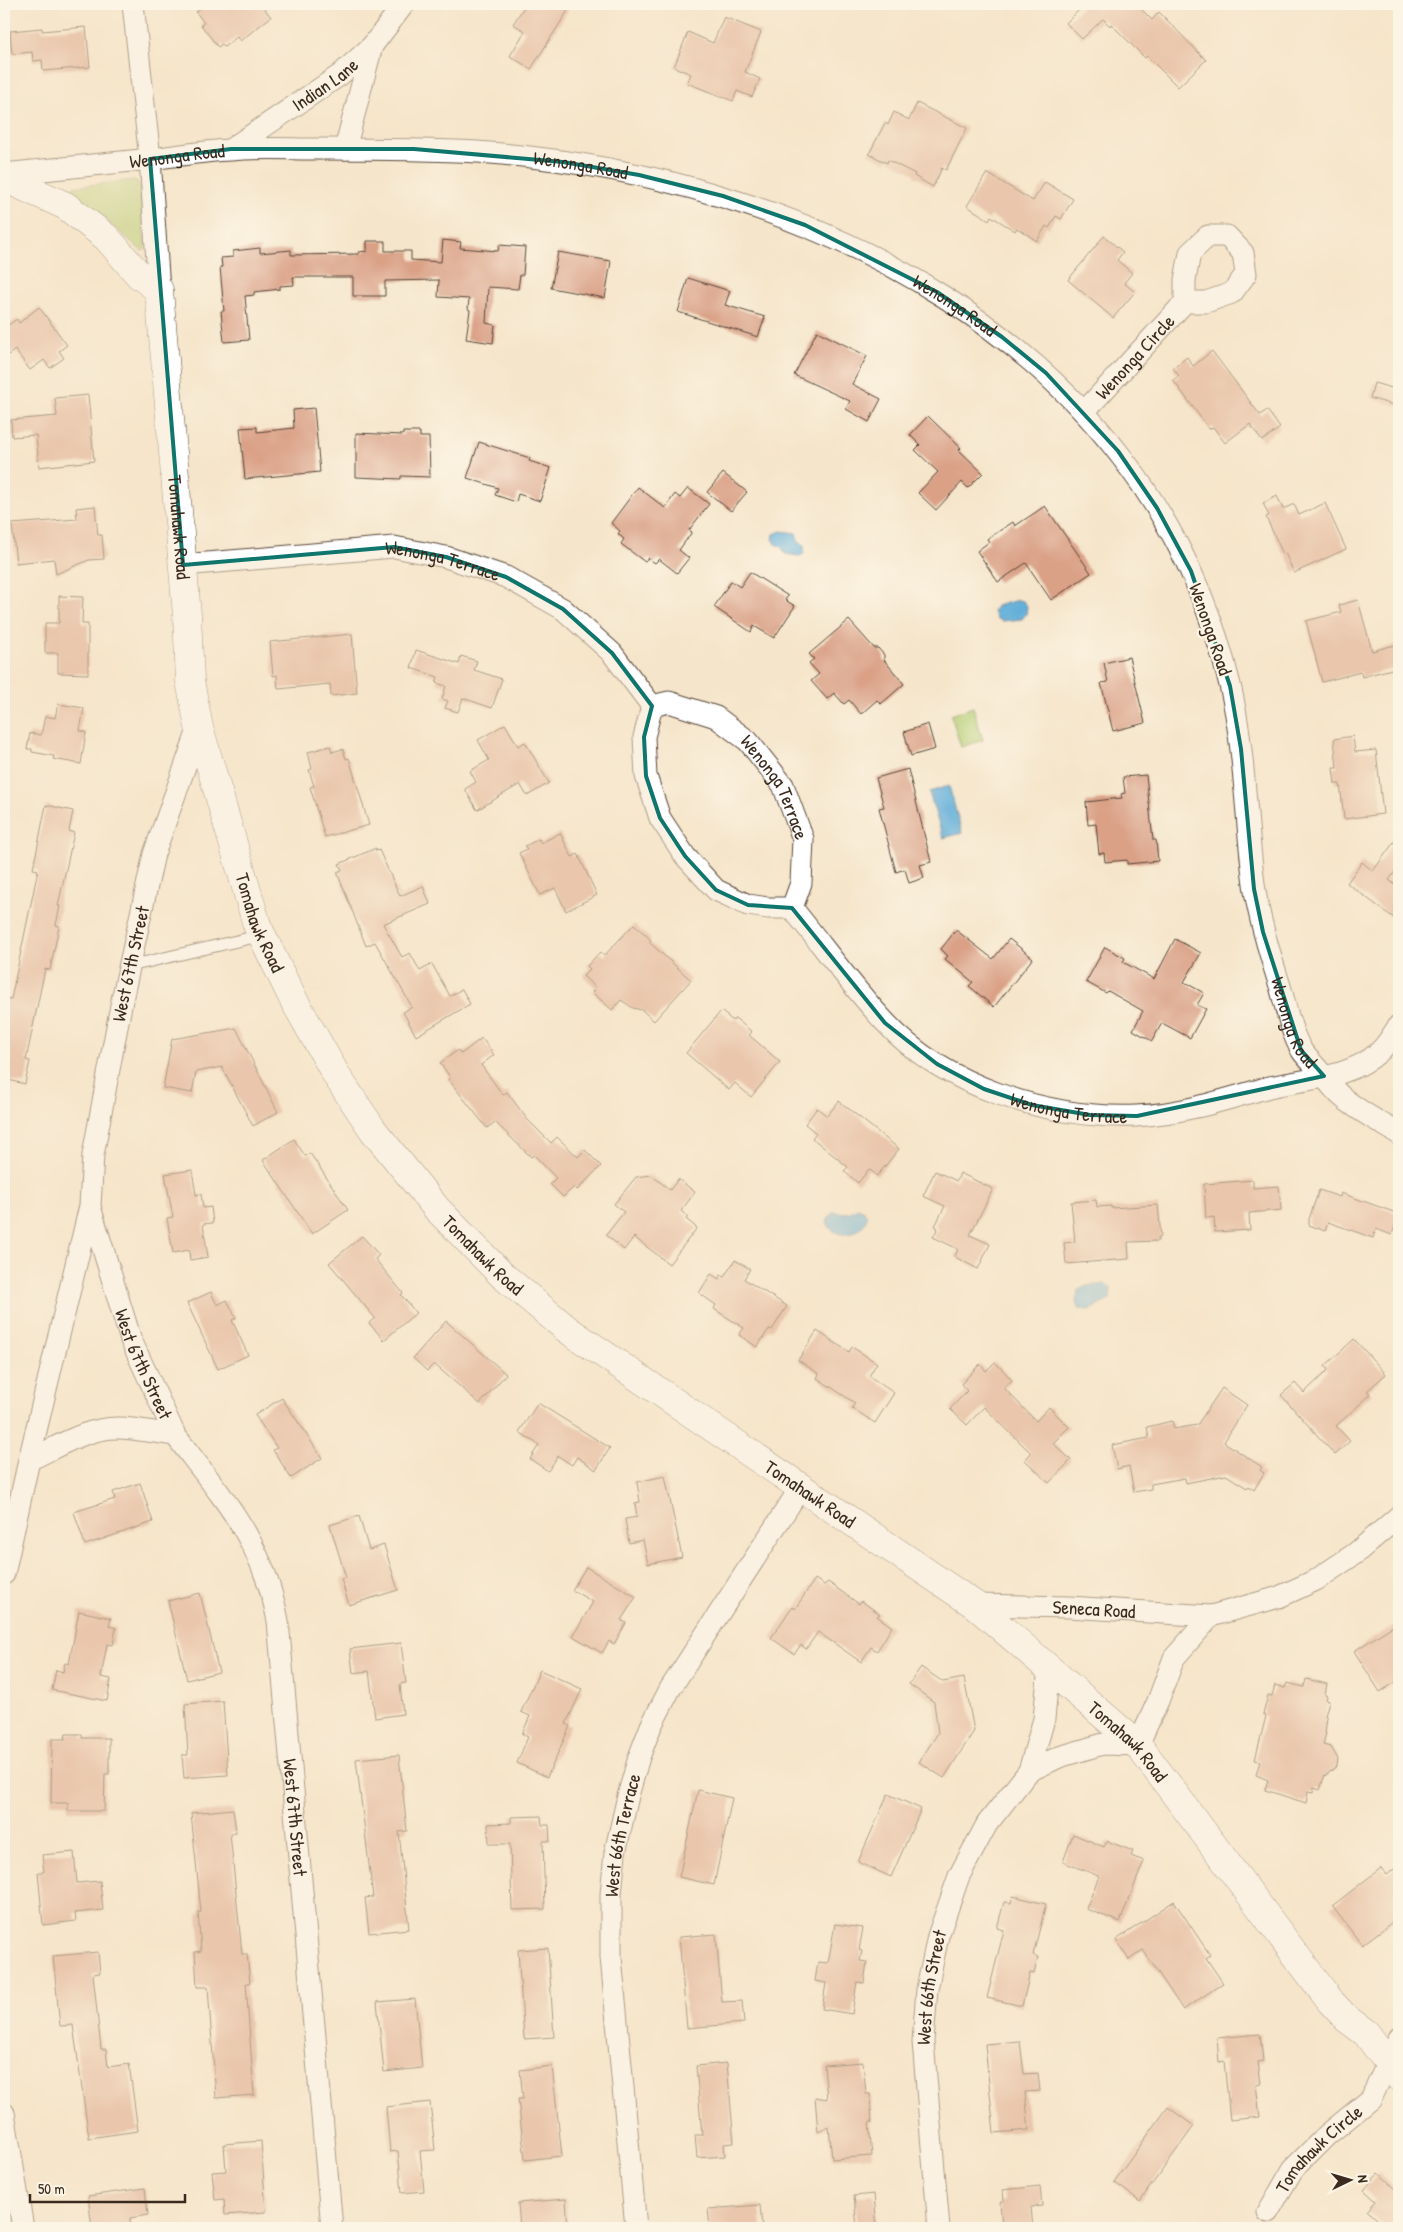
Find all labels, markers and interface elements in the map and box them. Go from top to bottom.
street label: Indian Lane [287,52,364,117]
street label: Wenonga Road [128,137,226,174]
street label: Wenonga Road [532,144,631,186]
street label: Wenonga Road [908,268,1003,343]
street label: Wenonga Circle [1089,308,1181,405]
street label: Tomahawk Road [162,474,197,581]
street label: Wenonga Terrace [384,534,504,587]
street label: Wenonga Road [1183,580,1239,679]
street label: Wenonga Terrace [735,729,815,843]
street label: Tomahawk Road [229,870,291,977]
street label: West 67th Street [105,903,155,1024]
street label: Wenonga Road [1265,974,1324,1074]
street label: Wenonga Terrace [1007,1086,1128,1129]
street label: Tomahawk Road [437,1209,530,1301]
street label: West 67th Street [109,1306,179,1424]
street label: Tomahawk Road [760,1454,861,1534]
street label: Seneca Road [1052,1594,1137,1624]
street label: Tomahawk Road [1083,1695,1174,1787]
street label: West 67th Street [277,1757,314,1877]
street label: West 66th Terrace [598,1770,647,1898]
street label: West 66th Street [910,1926,952,2046]
street label: Tomahawk Circle [1269,2098,1368,2198]
north arrow [1326,2154,1376,2204]
scale bar [30,2172,185,2204]
text: N [1354,2174,1373,2184]
text: 50 m [38,2178,65,2199]

